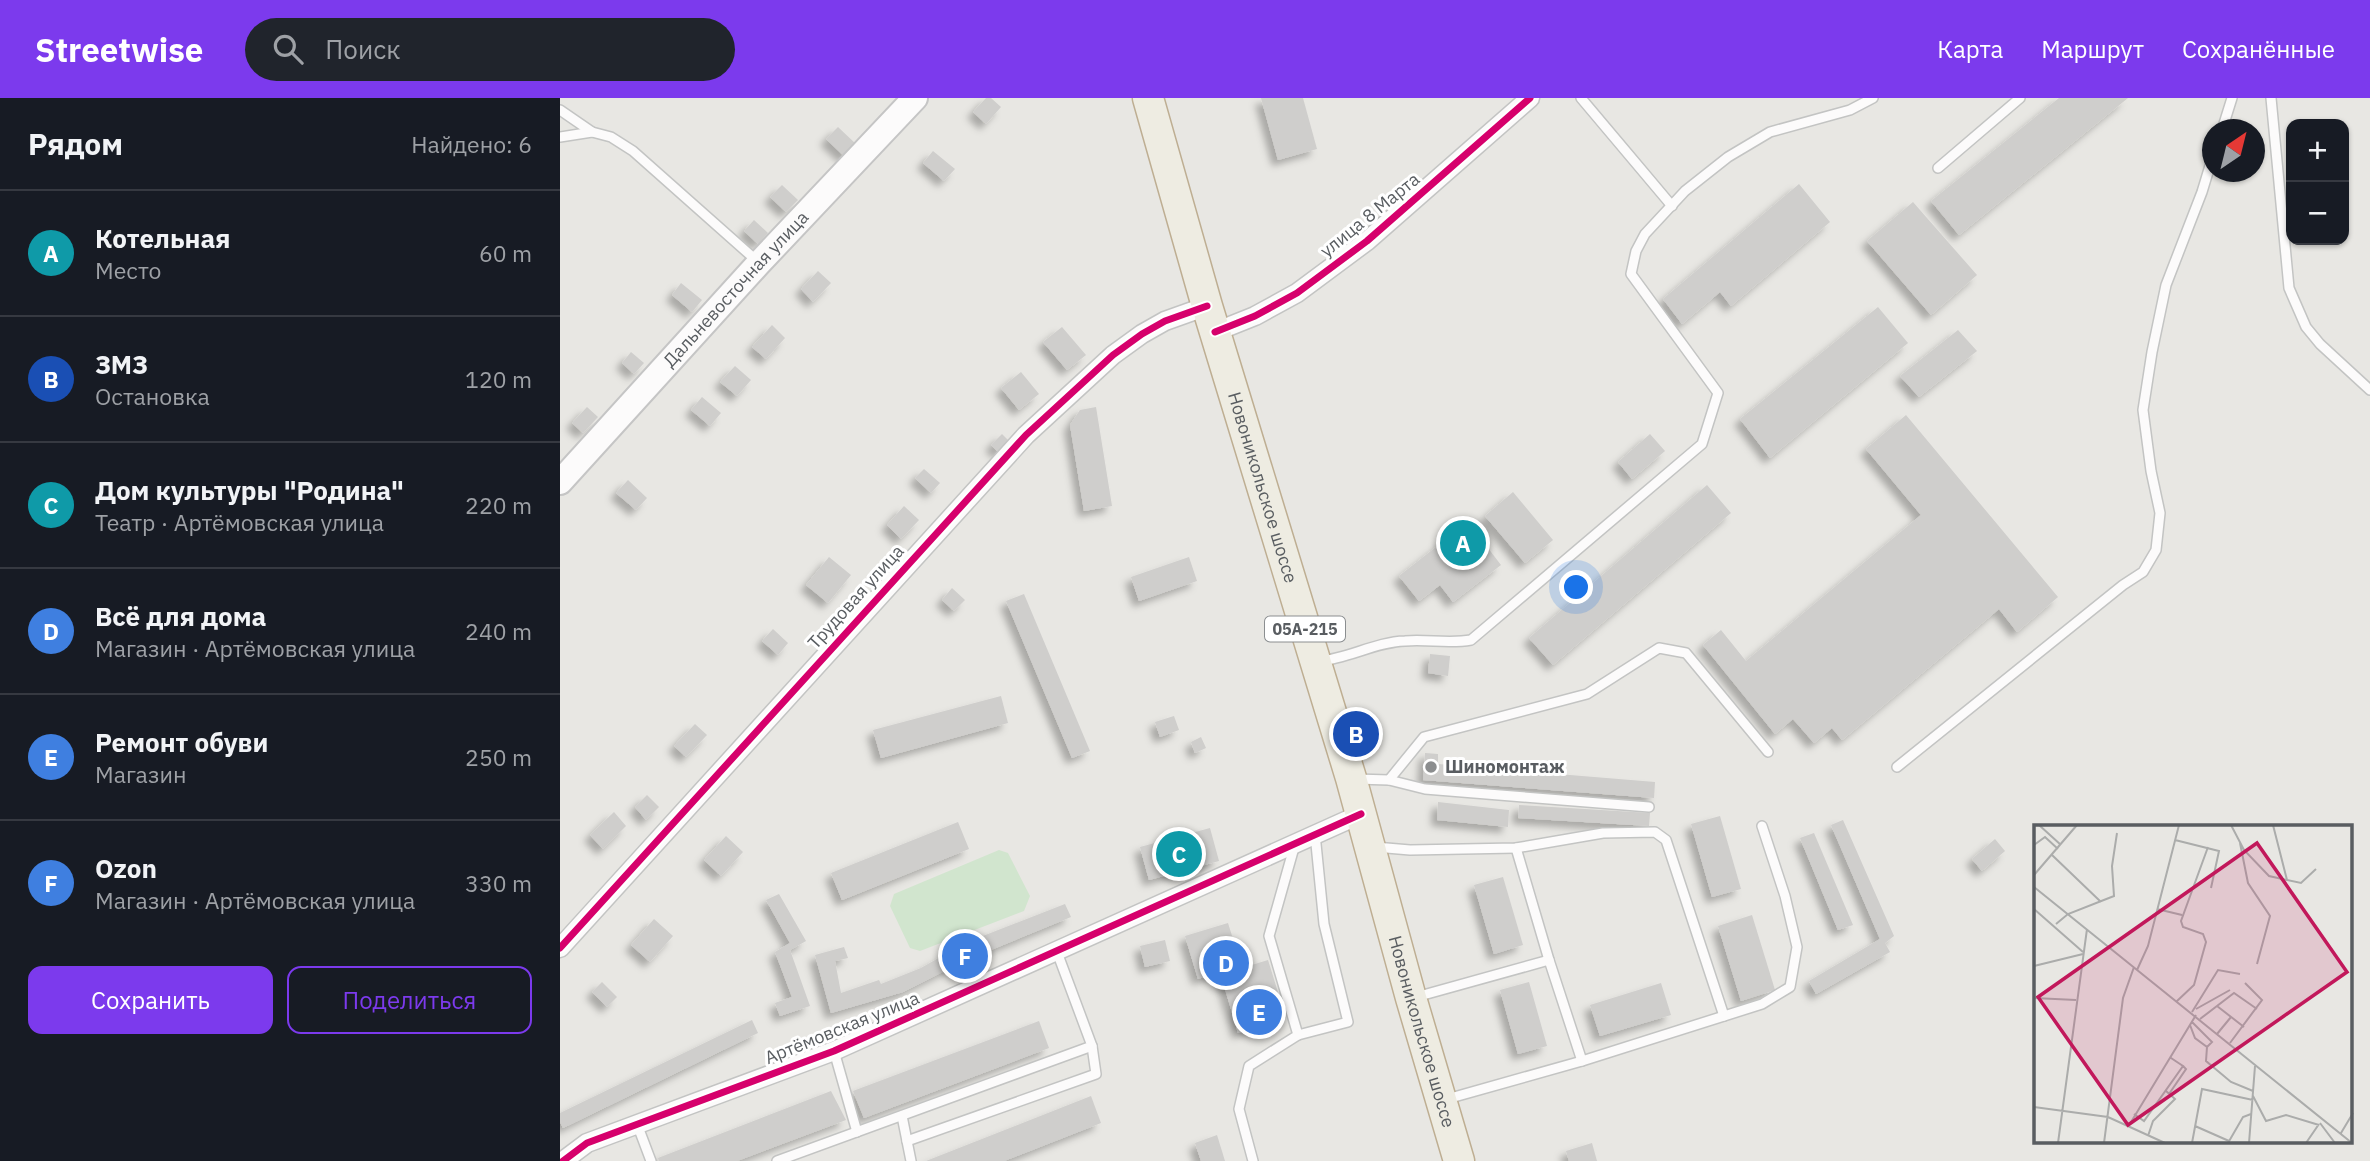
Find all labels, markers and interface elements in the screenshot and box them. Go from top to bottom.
search box [245,18,735,81]
text: Streetwise [35,28,203,71]
icon: search [269,30,307,68]
text: Поиск [325,32,401,66]
text: Карта [1937,33,2003,65]
text: Маршрут [2041,33,2144,65]
text: Сохранённые [2182,33,2335,65]
north arrow [2202,119,2265,182]
map controls [2286,119,2349,245]
button: + [2286,119,2349,182]
text: Рядом [28,124,123,163]
text: Найдено: 6 [411,129,532,159]
street label: улица 8 Марта [1315,167,1424,262]
button: − [2286,182,2349,245]
street label: Дальневосточная улица [658,206,813,372]
text: Котельная [95,221,231,255]
text: A [43,238,59,268]
text: 60 m [479,238,532,268]
text: Место [95,255,161,285]
text: ЗМЗ [95,347,148,381]
text: B [43,364,59,394]
text: 120 m [465,364,532,394]
text: Остановка [95,381,210,411]
street label: Новоникольское шоссе [1223,389,1303,586]
text: Дом культуры "Родина" [95,473,404,507]
text: C [44,490,58,520]
text: 220 m [465,490,532,520]
text: Театр · Артёмовская улица [95,507,384,537]
pin: A [1440,517,1486,569]
street label: Трудовая улица [803,539,909,654]
your location [1559,570,1593,604]
text: Всё для дома [95,599,266,633]
text: D [43,616,59,646]
text: 240 m [465,616,532,646]
road number: 05А-215 [1265,616,1345,642]
text: Магазин · Артёмовская улица [95,633,415,663]
pin: B [1333,708,1379,760]
text: Ремонт обуви [95,725,269,759]
text: E [44,742,58,772]
text: 250 m [465,742,532,772]
place label: Шиномонтаж [1445,755,1565,778]
text: Магазин [95,759,186,789]
marker: Шиномонтаж [1423,759,1439,775]
inset map [2034,825,2352,1144]
pin: C [1156,828,1202,880]
text: Ozon [95,851,157,885]
text: F [44,868,58,898]
text: 330 m [465,868,532,898]
text: Магазин · Артёмовская улица [95,885,415,915]
pin: F [942,930,988,982]
street label: Новоникольское шоссе [1384,933,1461,1130]
pin: D [1203,937,1249,989]
button: Сохранить [28,966,273,1034]
button: Поделиться [287,966,532,1034]
street label: Артёмовская улица [761,986,923,1069]
pin: E [1236,986,1282,1038]

